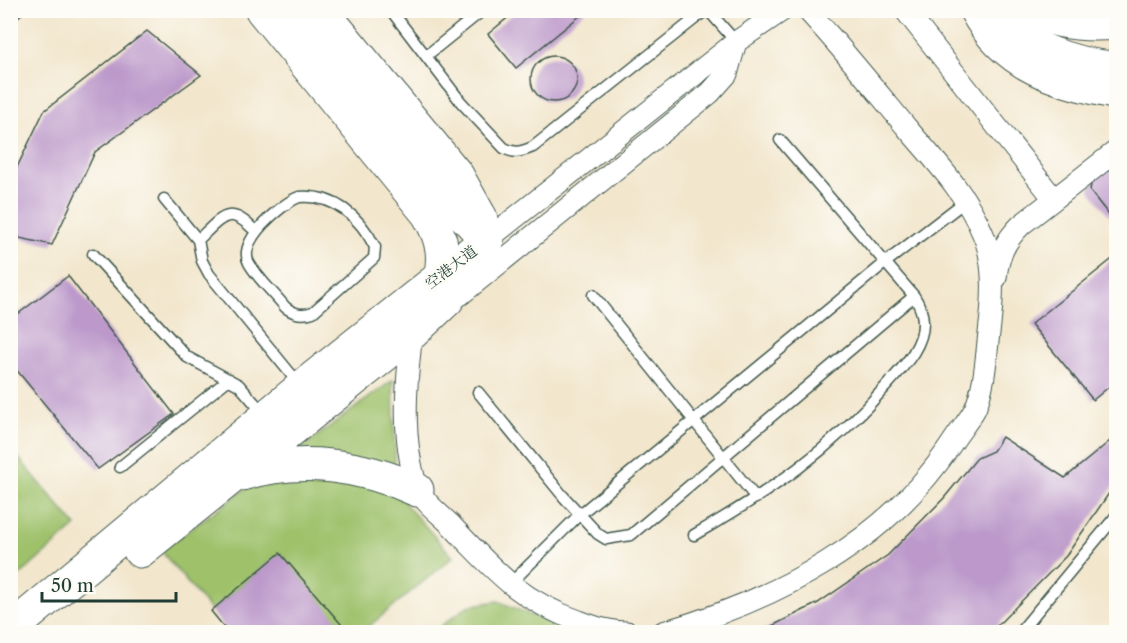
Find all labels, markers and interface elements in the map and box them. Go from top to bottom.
street label: 空港大道 [421,241,481,293]
scale bar [42,565,176,603]
text: 50 m [51,575,94,597]

